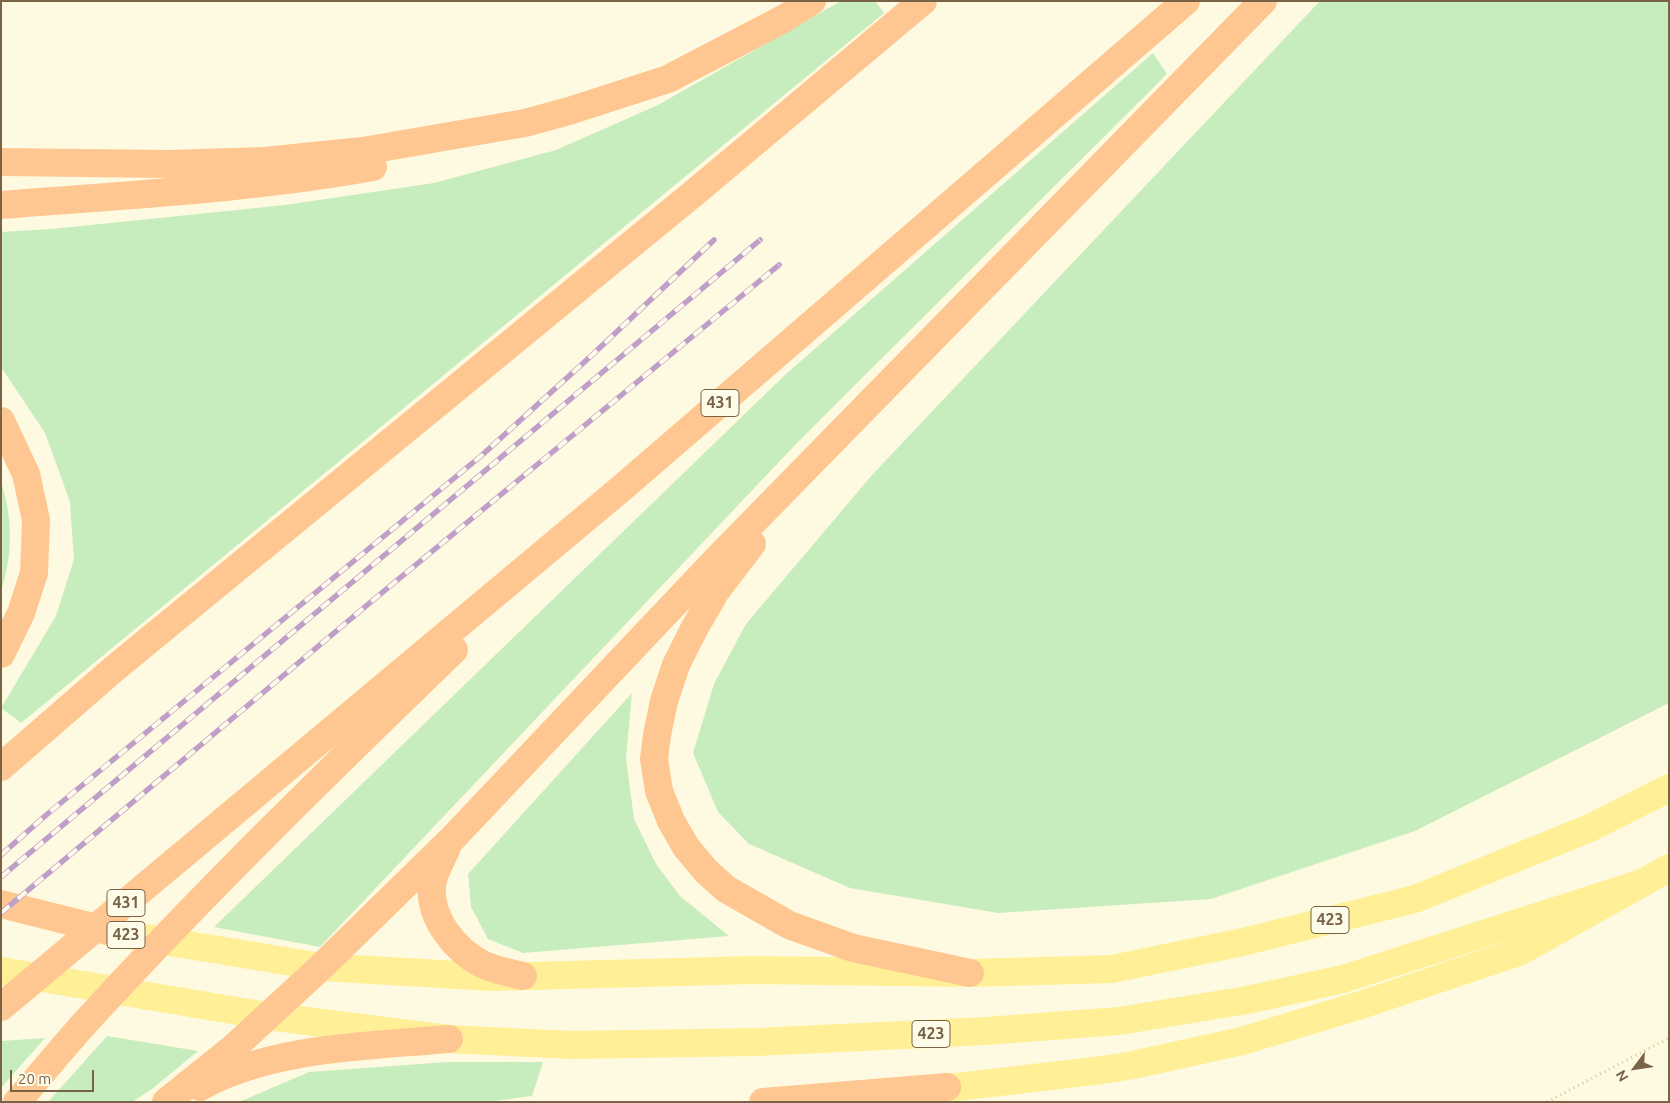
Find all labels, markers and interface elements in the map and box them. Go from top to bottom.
road number: 431 [701,389,739,416]
road number: 431 [107,890,145,916]
road number: 423 [1311,906,1349,934]
road number: 423 [107,922,145,948]
road number: 423 [912,1021,950,1048]
north arrow [1610,1043,1660,1093]
scale bar [12,1060,96,1092]
text: N [1613,1067,1632,1084]
text: 20 m [18,1070,51,1087]

